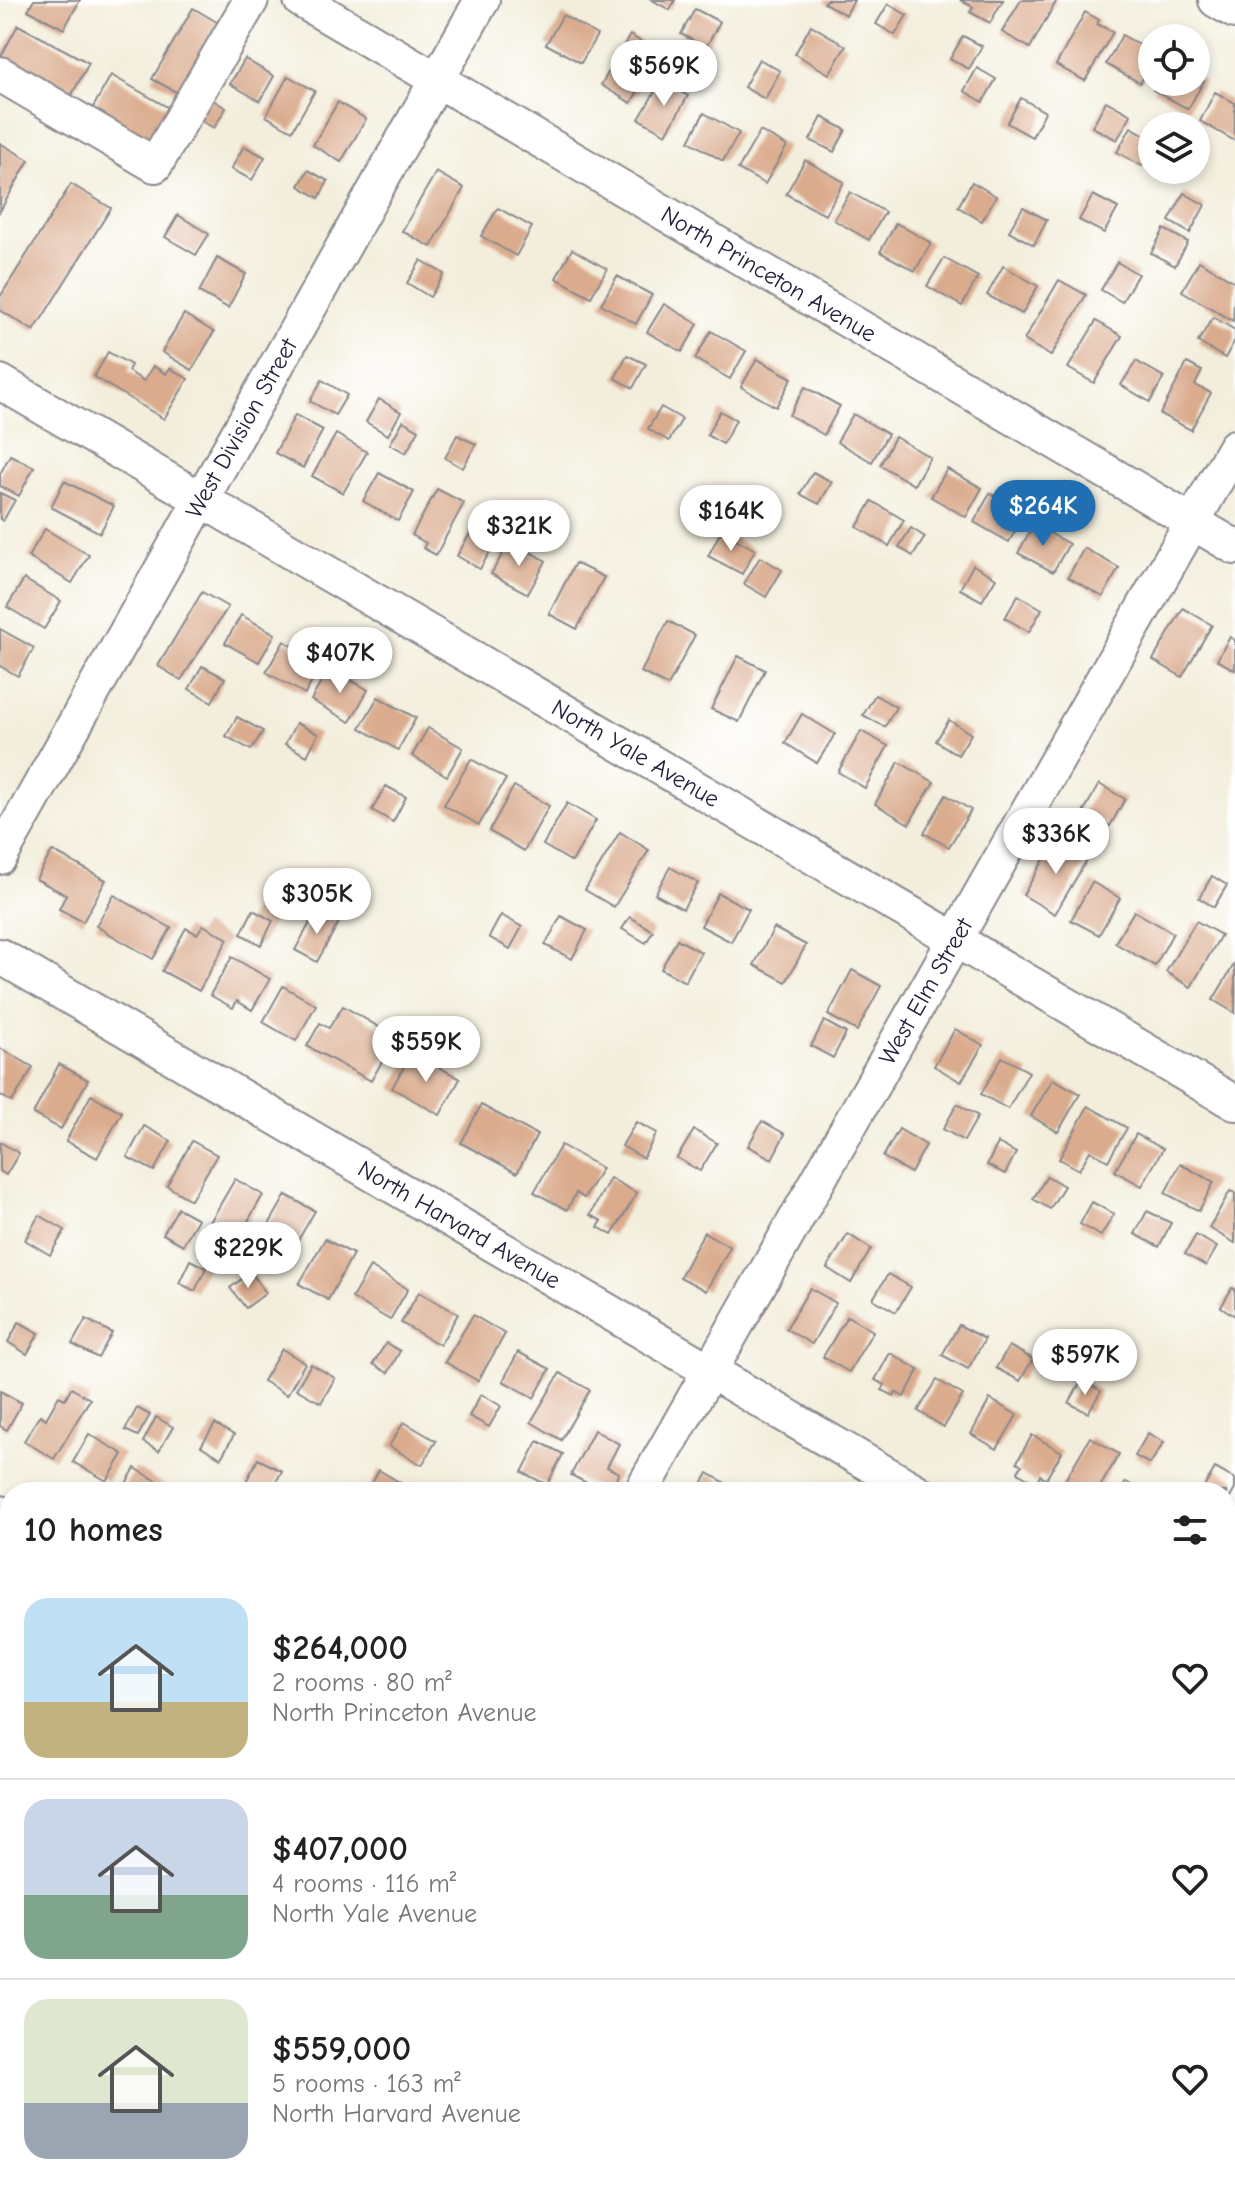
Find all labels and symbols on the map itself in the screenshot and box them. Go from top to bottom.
pin: $569K [608,40,720,108]
street label: North Princeton Avenue [656,200,881,348]
street label: West Division Street [180,332,303,523]
pin: $264K [987,480,1099,548]
pin: $164K [675,485,787,553]
pin: $321K [463,500,575,568]
pin: $407K [284,627,396,695]
street label: North Yale Avenue [547,693,724,813]
pin: $336K [1000,808,1112,876]
pin: $305K [261,868,373,936]
street label: West Elm Street [873,912,979,1069]
pin: $559K [370,1016,482,1084]
street label: North Harvard Avenue [353,1154,566,1295]
pin: $229K [192,1222,304,1290]
pin: $597K [1029,1329,1141,1397]

